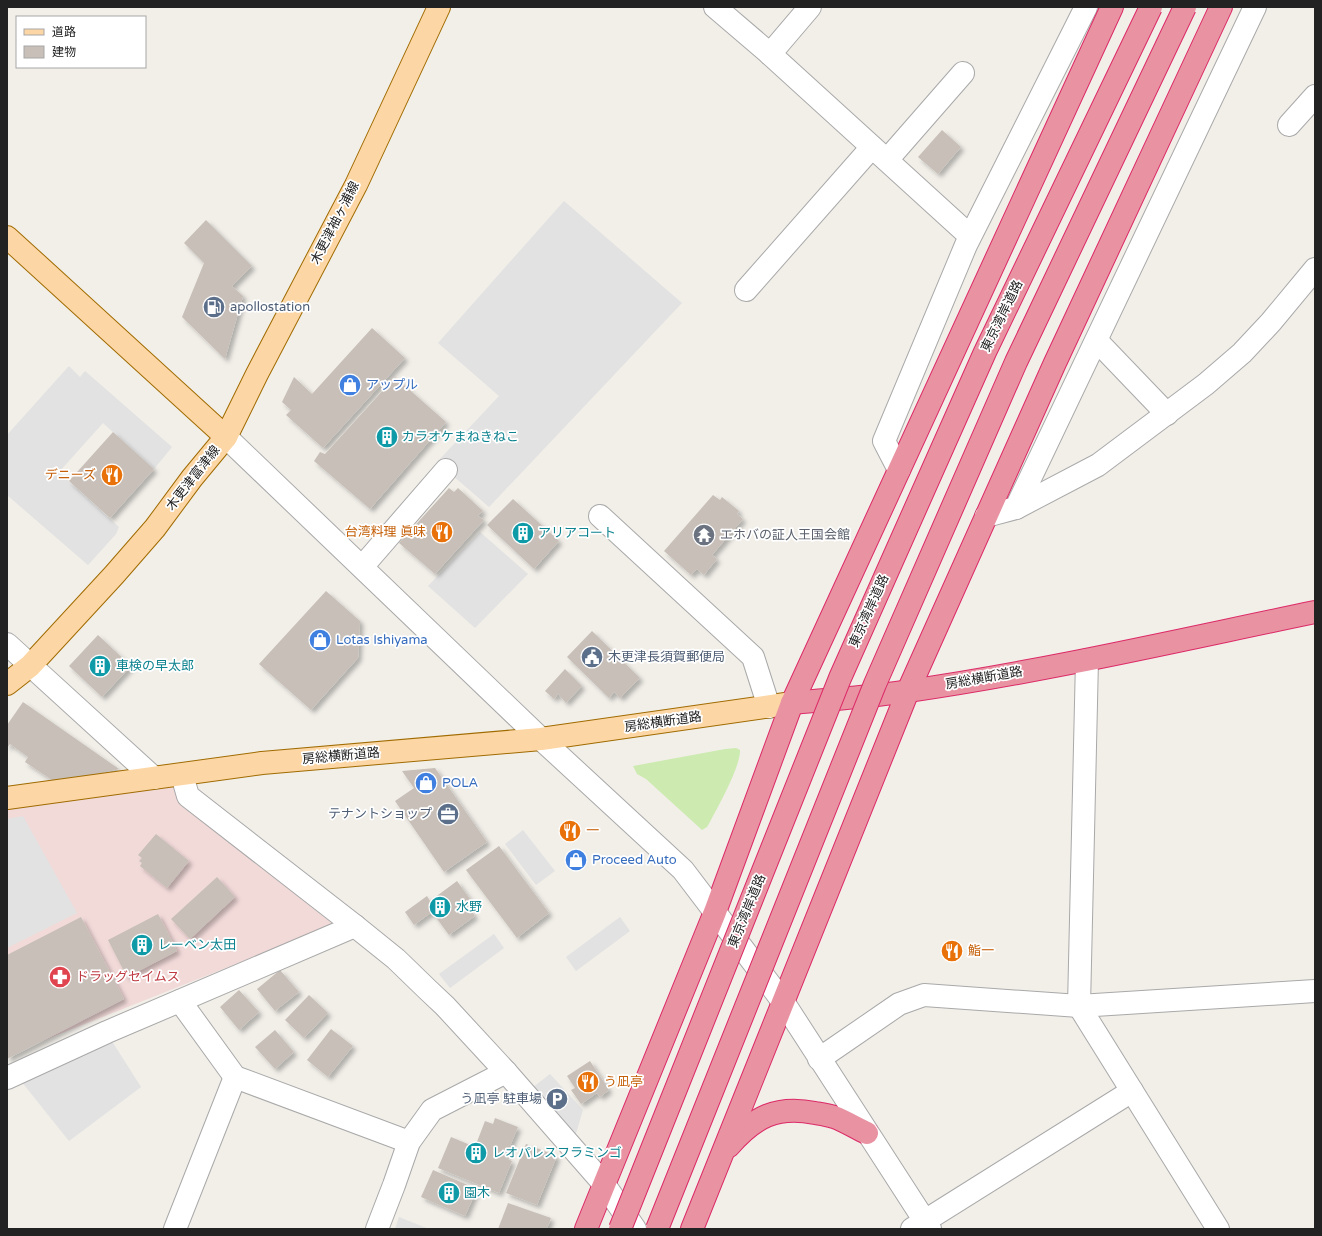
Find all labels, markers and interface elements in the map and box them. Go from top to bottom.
legend [16,16,146,68]
text: 道路 [52,25,76,39]
text: 建物 [52,45,76,59]
street label: 木更津袖ヶ浦線 [307,179,363,267]
street label: 東京湾岸道路 [978,277,1026,355]
fuel station icon: apollostation [201,294,227,320]
place label: apollostation [230,299,310,315]
shop icon: アップル [337,372,363,398]
place label: アップル [366,377,418,393]
building icon: カラオケまねきねこ [374,424,400,450]
place label: カラオケまねきねこ [402,429,519,445]
street label: 木更津富津線 [163,442,223,514]
restaurant icon: デニーズ [99,462,125,488]
place label: デニーズ [45,467,96,483]
restaurant icon: 台湾料理 眞味 [429,519,455,545]
building icon: アリアコート [510,520,536,546]
temple icon: エホバの証人王国会館 [691,522,717,548]
place label: 台湾料理 眞味 [345,524,426,540]
place label: アリアコート [538,525,616,541]
place label: エホバの証人王国会館 [720,527,850,543]
street label: 東京湾岸道路 [846,572,892,650]
shop icon: Lotas Ishiyama [307,627,333,653]
place label: Lotas Ishiyama [336,632,428,648]
public building icon: 木更津長須賀郵便局 [579,644,605,670]
place label: 木更津長須賀郵便局 [608,649,725,665]
building icon: 車検の早太郎 [87,653,113,679]
place label: 車検の早太郎 [116,658,194,674]
street label: 房総横断道路 [944,663,1024,693]
street label: 房総横断道路 [623,709,703,735]
street label: 房総横断道路 [301,745,381,767]
shop icon: POLA [413,770,439,796]
place label: POLA [442,775,479,791]
office icon: テナントショップ [435,801,461,827]
place label: テナントショップ [328,806,432,822]
restaurant icon: 一 [557,818,583,844]
place label: 一 [586,823,599,839]
shop icon: Proceed Auto [563,847,589,873]
place label: Proceed Auto [592,852,677,868]
street label: 東京湾岸道路 [725,872,769,950]
building icon: 水野 [427,894,453,920]
place label: 水野 [456,899,482,915]
building icon: レーベン太田 [129,932,155,958]
place label: レーベン太田 [158,937,236,953]
restaurant icon: 鮨一 [939,938,965,964]
place label: 鮨一 [968,943,994,959]
pharmacy icon: ドラッグセイムス [47,964,73,990]
place label: ドラッグセイムス [76,969,180,985]
restaurant icon: う凪亭 [575,1069,601,1095]
place label: う凪亭 [604,1074,643,1090]
parking icon: う凪亭 駐車場 [544,1086,570,1112]
place label: う凪亭 駐車場 [461,1091,542,1107]
building icon: レオパレスフラミンゴ [463,1140,489,1166]
place label: レオパレスフラミンゴ [492,1145,622,1161]
building icon: 園木 [436,1180,462,1206]
place label: 園木 [464,1185,490,1201]

